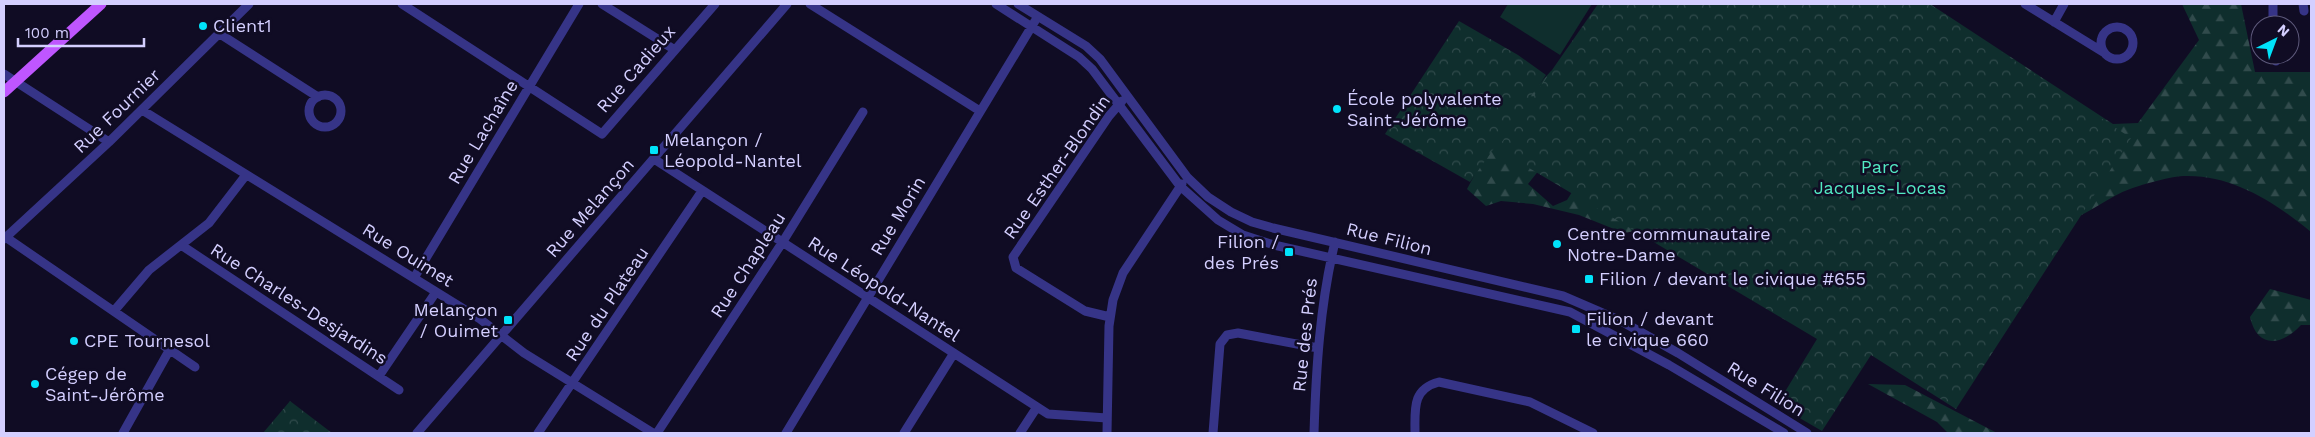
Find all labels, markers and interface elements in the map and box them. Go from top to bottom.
scale bar [18,15,144,47]
place label: Client1 [213,15,272,36]
north arrow [2250,15,2300,65]
marker: Client1 [197,20,209,32]
street label: Rue Cadieux [592,21,679,117]
text: N [2274,21,2293,40]
text: 100 m [25,24,69,42]
street label: Rue Fournier [69,64,164,157]
street label: Rue Lachaîne [443,76,522,188]
place label: École polyvalente Saint-Jérôme [1347,88,1502,130]
street label: Rue Esther-Blondin [999,91,1114,243]
marker: École polyvalente Saint-Jérôme [1331,103,1343,115]
place label: Melançon / Léopold-Nantel [664,129,802,171]
marker: Melançon / Léopold-Nantel [648,144,660,156]
street label: Rue Melançon [541,154,638,261]
park label: Parc Jacques-Locas [1814,156,1946,198]
street label: Rue Morin [866,172,929,259]
street label: Rue Chapleau [706,208,789,321]
street label: Rue Ouimet [359,218,458,291]
street label: Rue Filion [1344,218,1434,259]
place label: Centre communautaire Notre-Dame [1567,223,1771,265]
place label: Filion / des Prés [1204,231,1279,273]
street label: Rue Léopold-Nantel [804,232,965,346]
marker: Centre communautaire Notre-Dame [1551,238,1563,250]
street label: Rue Charles-Desjardins [207,239,392,369]
street label: Rue du Plateau [561,243,653,365]
marker: Filion / des Prés [1283,246,1295,258]
place label: Filion / devant le civique #655 [1599,268,1866,289]
marker: Filion / devant le civique #655 [1583,273,1595,285]
street label: Rue des Prés [1288,277,1321,393]
place label: Melançon / Ouimet [414,299,498,341]
place label: Filion / devant le civique 660 [1586,308,1714,350]
marker: Melançon / Ouimet [502,314,514,326]
marker: Filion / devant le civique 660 [1570,323,1582,335]
place label: CPE Tournesol [84,330,210,351]
marker: CPE Tournesol [68,335,80,347]
street label: Rue Filion [1724,357,1809,421]
place label: Cégep de Saint-Jérôme [45,363,165,405]
marker: Cégep de Saint-Jérôme [29,378,41,390]

